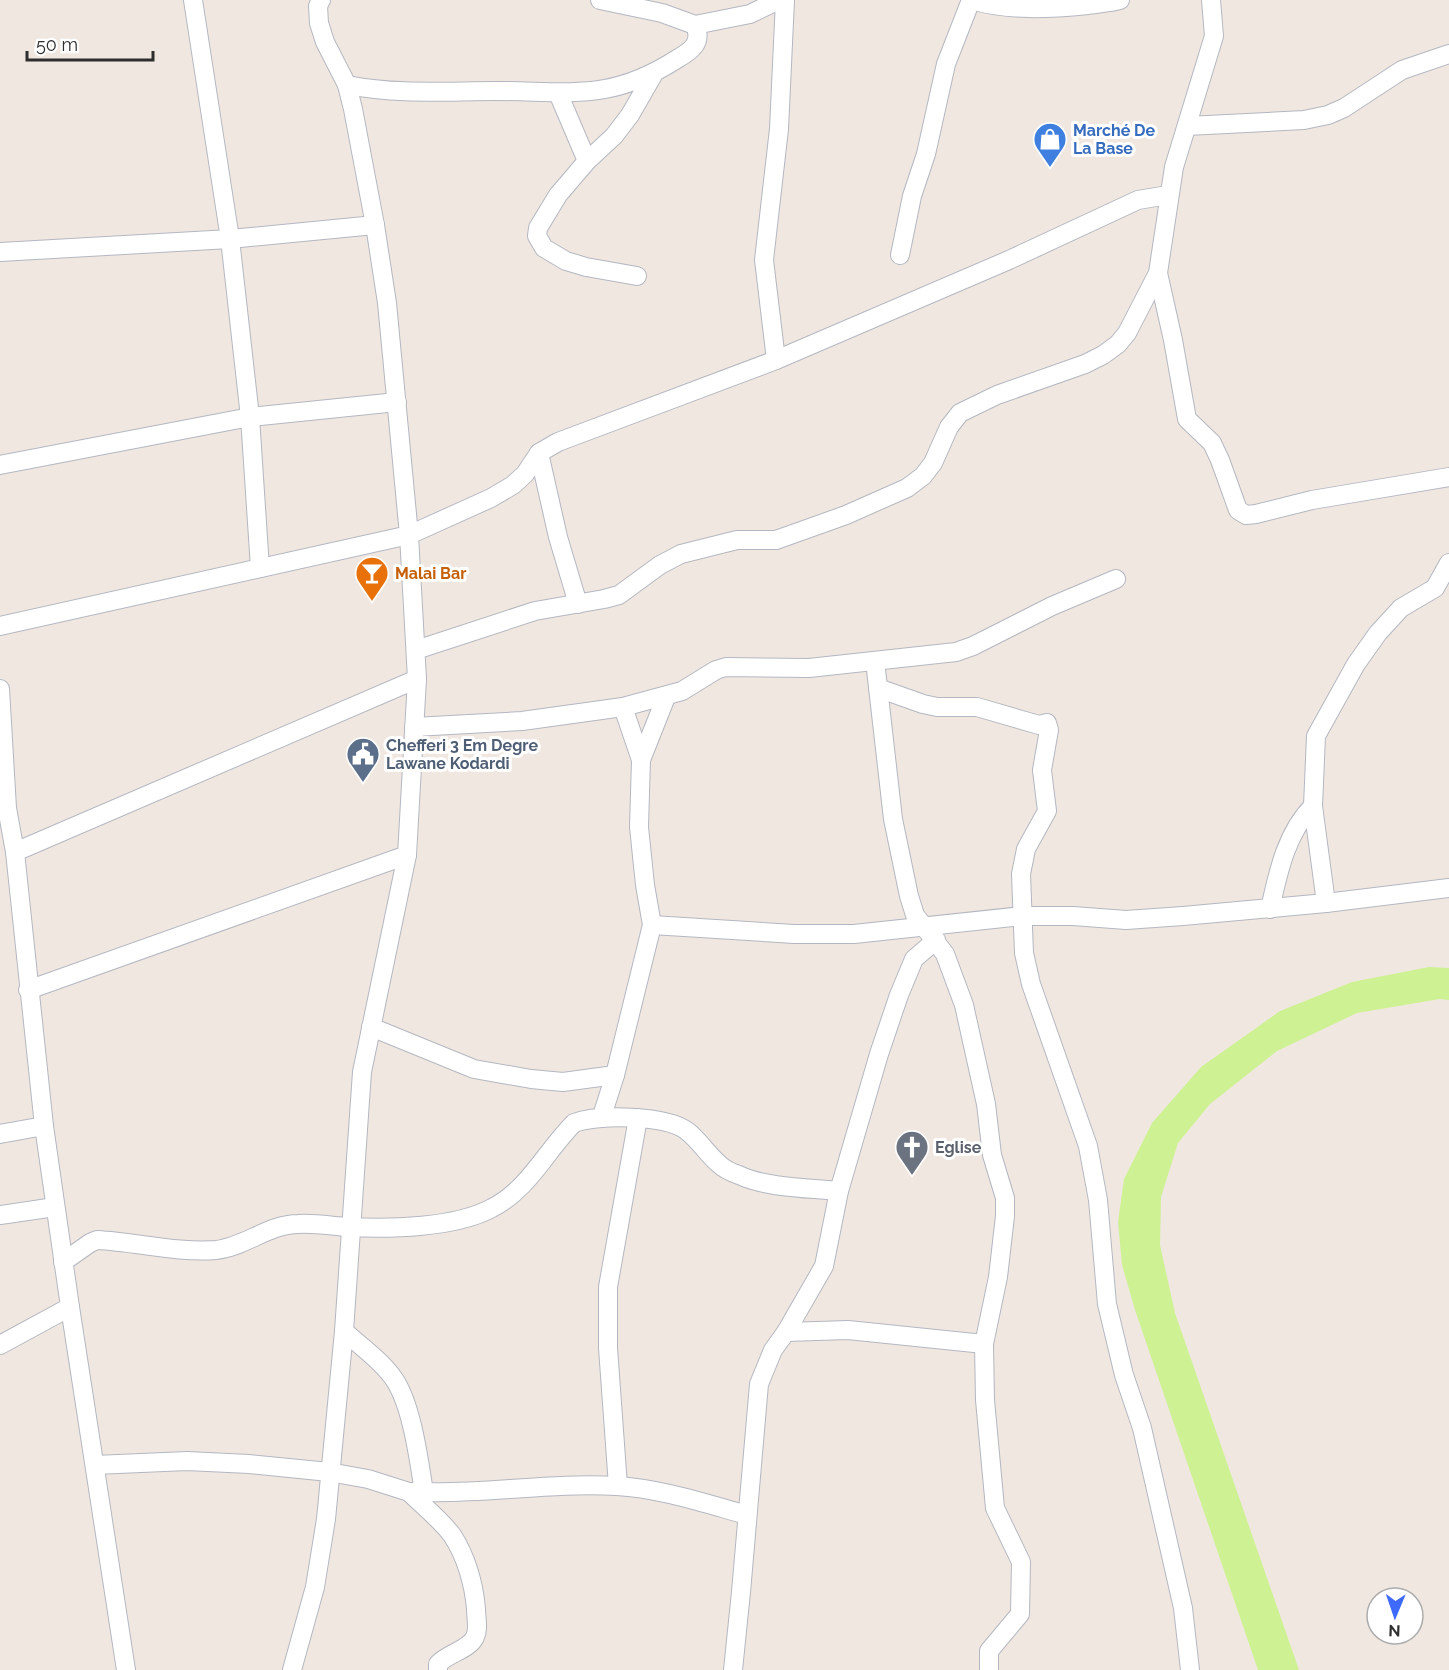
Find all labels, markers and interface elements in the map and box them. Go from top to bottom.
scale bar [27,24,153,62]
text: 50 m [36,34,78,55]
shop icon: Marché De La Base [1032,121,1068,168]
place label: Marché De La Base [1073,121,1156,158]
bar icon: Malai Bar [354,555,390,602]
place label: Malai Bar [395,564,466,583]
public building icon: Chefferi 3 Em Degre Lawane Kodardi [345,736,381,783]
place label: Chefferi 3 Em Degre Lawane Kodardi [386,736,538,773]
church icon: Eglise [894,1129,930,1176]
place label: Eglise [935,1138,982,1157]
north arrow [1365,1586,1425,1646]
text: N [1388,1621,1401,1640]

